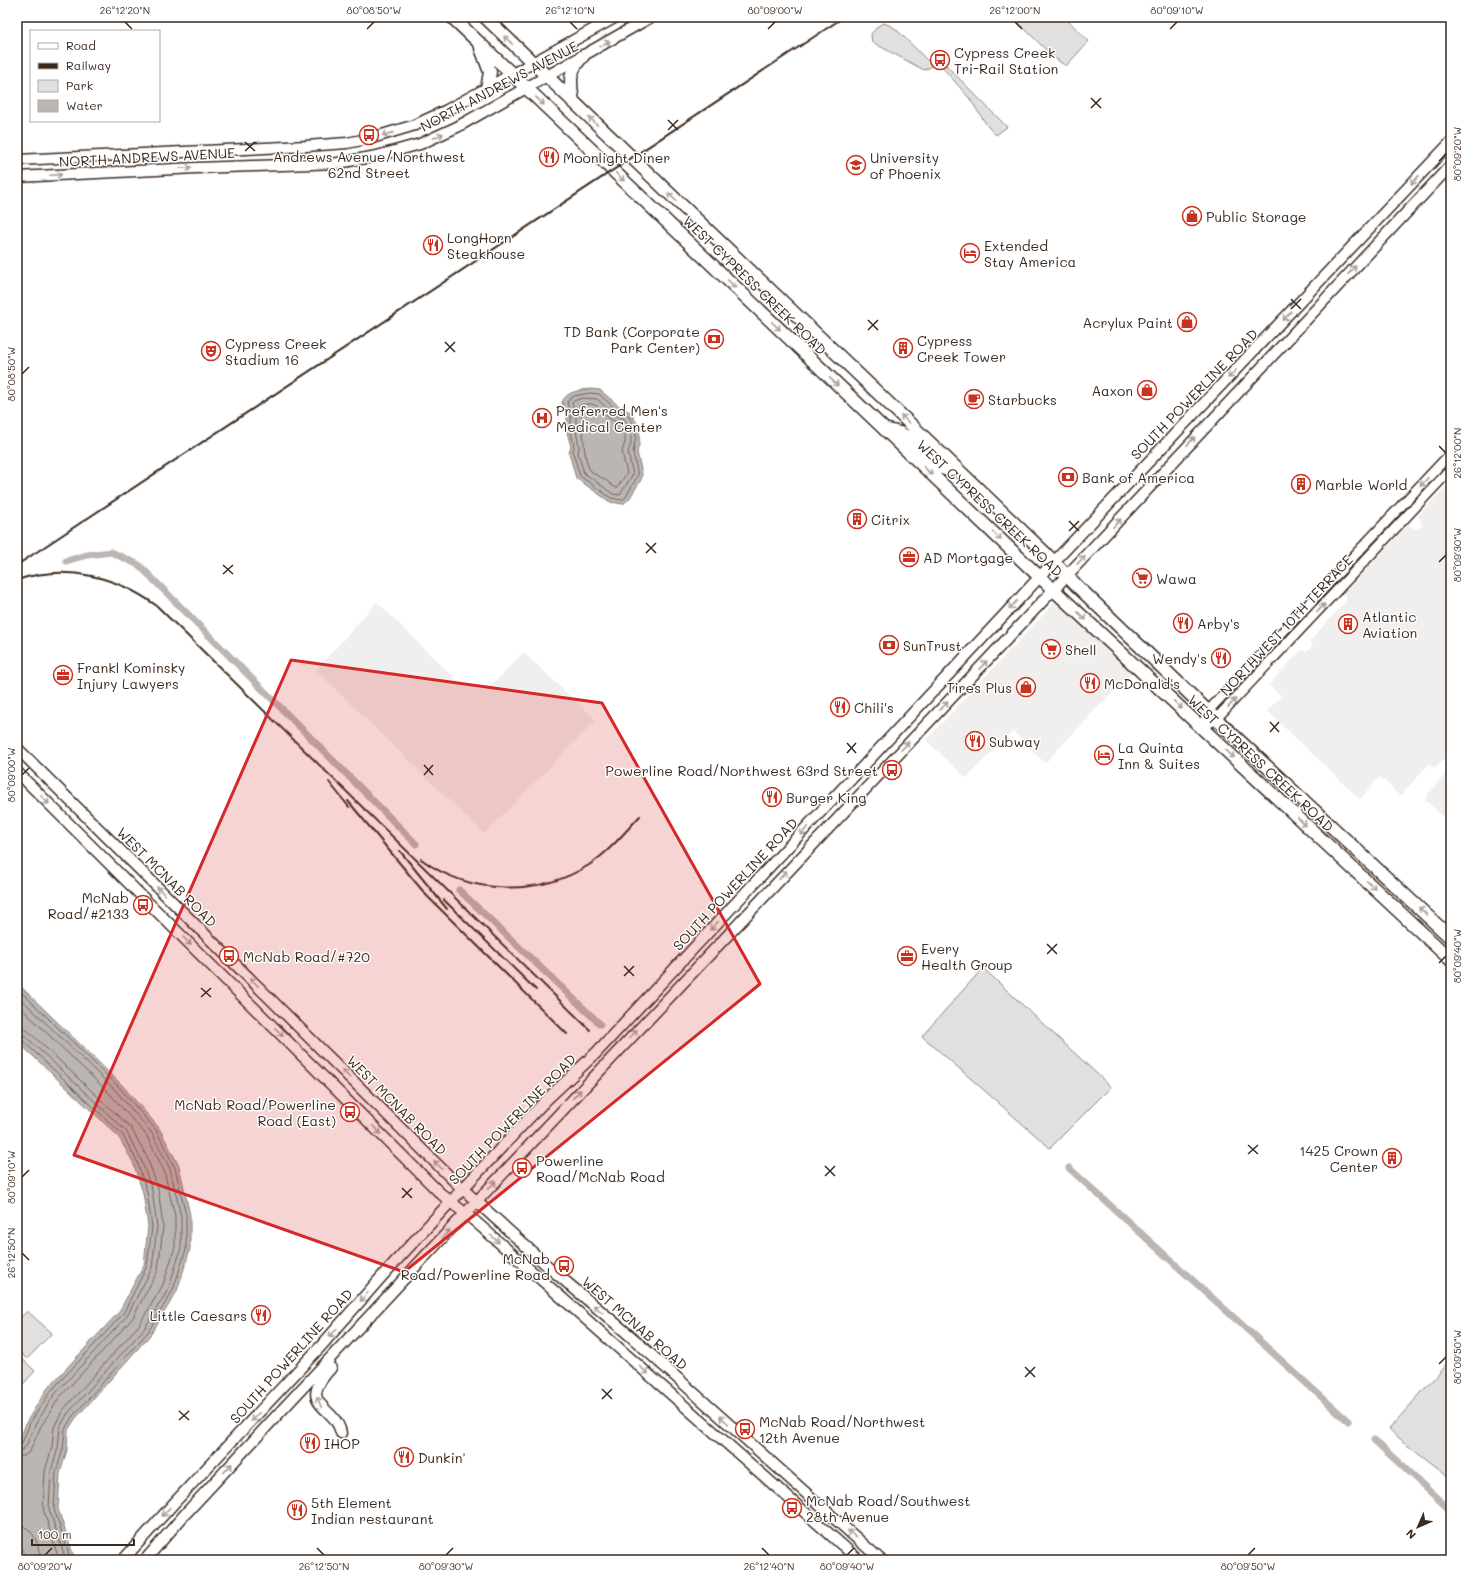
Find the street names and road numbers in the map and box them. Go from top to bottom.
street label: NORTH ANDREWS AVENUE [417,36,581,136]
street label: NORTH ANDREWS AVENUE [58,143,236,171]
street label: WEST CYPRESS CREEK ROAD [679,211,831,359]
street label: SOUTH POWERLINE ROAD [1126,324,1262,464]
street label: WEST CYPRESS CREEK ROAD [913,435,1067,581]
street label: NORTHWEST 10TH TERRACE [1215,550,1357,700]
street label: WEST CYPRESS CREEK ROAD [1184,690,1338,836]
street label: SOUTH POWERLINE ROAD [668,813,802,955]
street label: WEST MCNAB ROAD [113,823,221,931]
street label: SOUTH POWERLINE ROAD [444,1049,580,1189]
street label: WEST MCNAB ROAD [343,1051,451,1159]
street label: WEST MCNAB ROAD [578,1272,692,1374]
street label: SOUTH POWERLINE ROAD [225,1285,357,1427]

